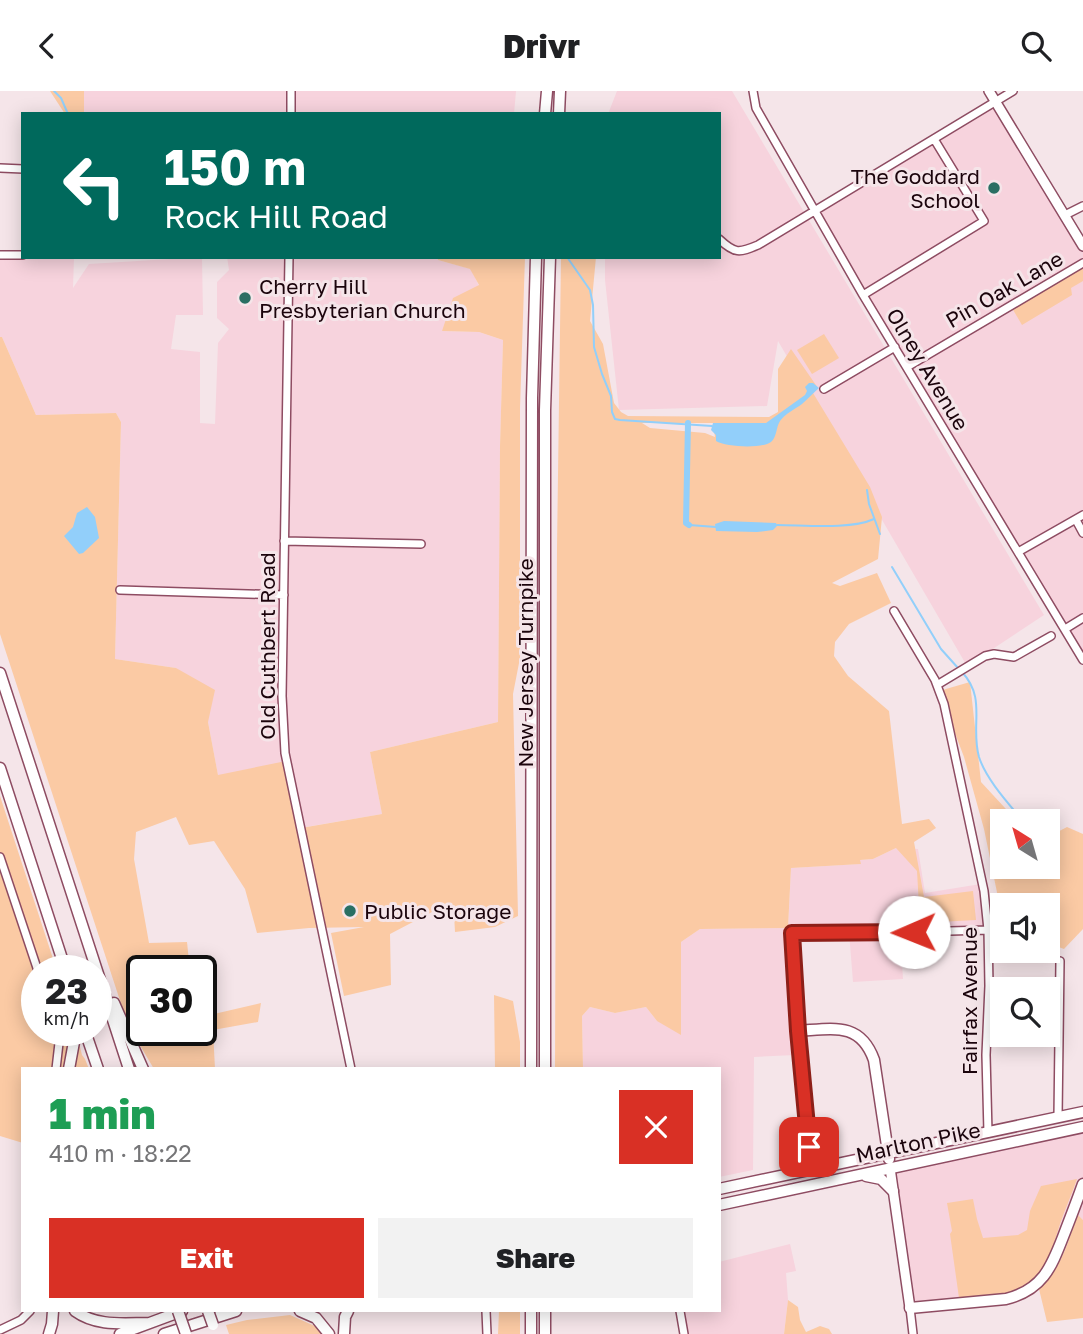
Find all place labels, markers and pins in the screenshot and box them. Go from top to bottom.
place label: The Goddard School [851,163,980,213]
marker: The Goddard School [986,180,1002,196]
place label: Cherry Hill Presbyterian Church [259,273,466,323]
marker: Cherry Hill Presbyterian Church [237,290,253,306]
place label: Public Storage [364,898,511,924]
marker: Public Storage [342,903,358,919]
pin [779,1117,839,1177]

